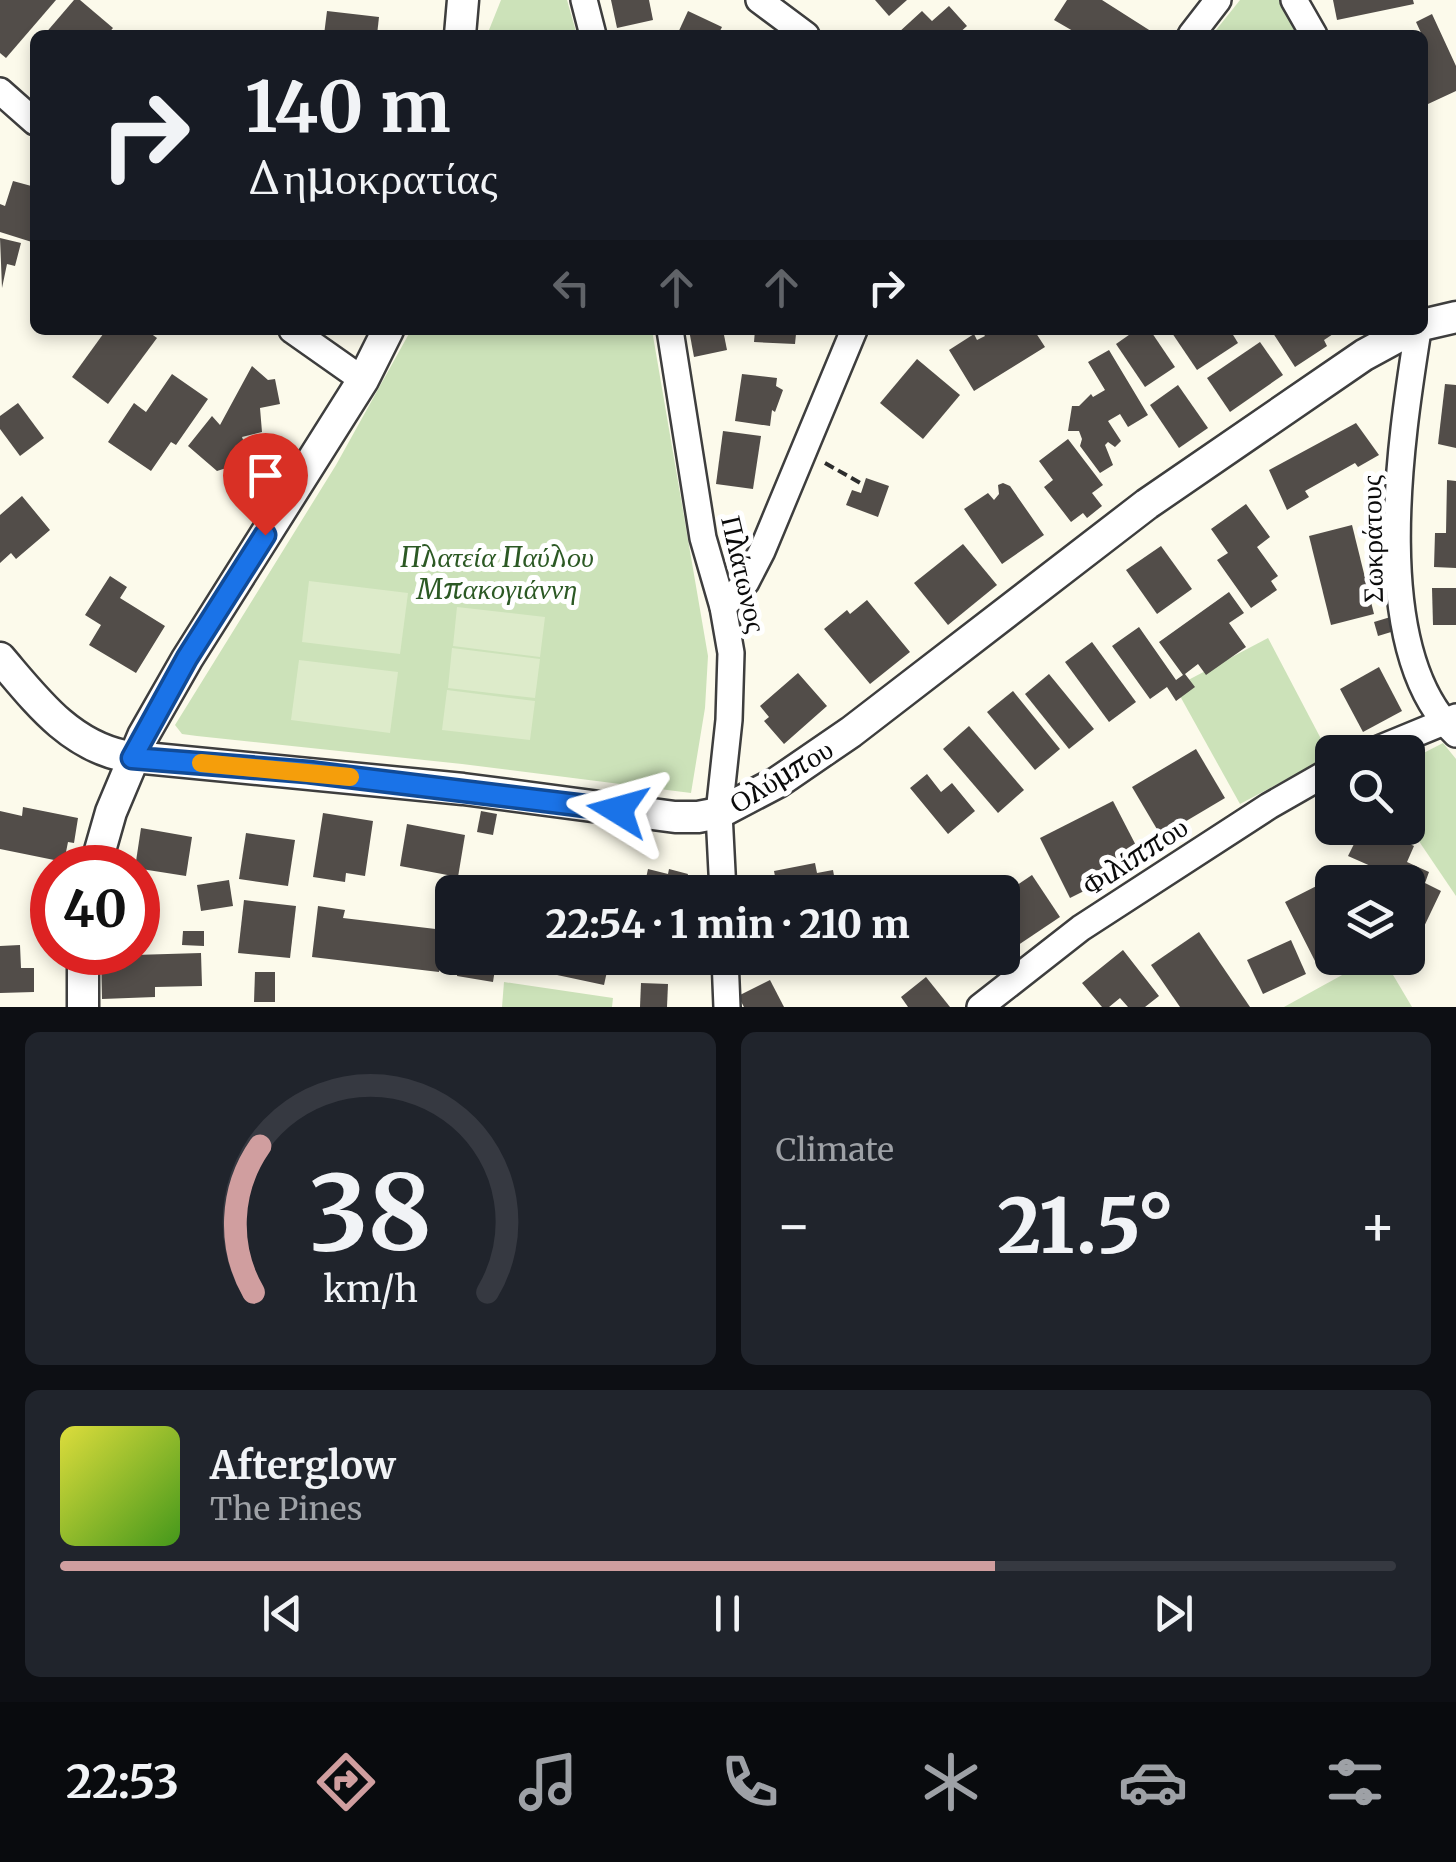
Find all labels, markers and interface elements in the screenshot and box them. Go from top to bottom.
text: 140 m [245,63,451,151]
icon: right [80,70,210,200]
text: Δημοκρατίας [245,150,498,206]
icon: left [544,260,599,315]
icon: ahead [649,260,704,315]
icon: ahead [754,260,809,315]
icon: right [859,260,914,315]
pin [223,433,308,536]
icon: arrive [238,448,293,503]
street label: Σωκράτους [1353,475,1391,603]
street label: Πλάτωνος [713,512,775,636]
park label: Πλατεία Παύλου Μπακογιάννη [400,539,594,607]
street label: Ολύμπου [722,731,840,821]
map controls [1315,735,1425,975]
button: search [1315,735,1425,845]
position arrow [566,758,670,862]
street label: Φιλίππου [1075,809,1195,903]
speed limit sign: 40 [30,845,160,975]
button: layers [1315,865,1425,975]
text: 22:54 · 1 min · 210 m [545,901,910,948]
text: Climate [776,1130,894,1170]
text: 38 [309,1148,432,1278]
text: 21.5° [997,1179,1174,1273]
text: − [776,1191,812,1260]
text: + [1359,1191,1396,1260]
text: km/h [323,1267,418,1312]
text: Afterglow [210,1442,396,1489]
text: The Pines [210,1489,362,1529]
icon: previous [255,1586,310,1641]
icon: pause [700,1586,755,1641]
icon: next [1146,1586,1201,1641]
icon: directions [311,1747,381,1817]
icon: music [513,1747,583,1817]
icon: phone [715,1747,785,1817]
icon: climate [916,1747,986,1817]
icon: car [1118,1747,1188,1817]
icon: filters [1320,1747,1390,1817]
text: 22:53 [66,1754,179,1810]

